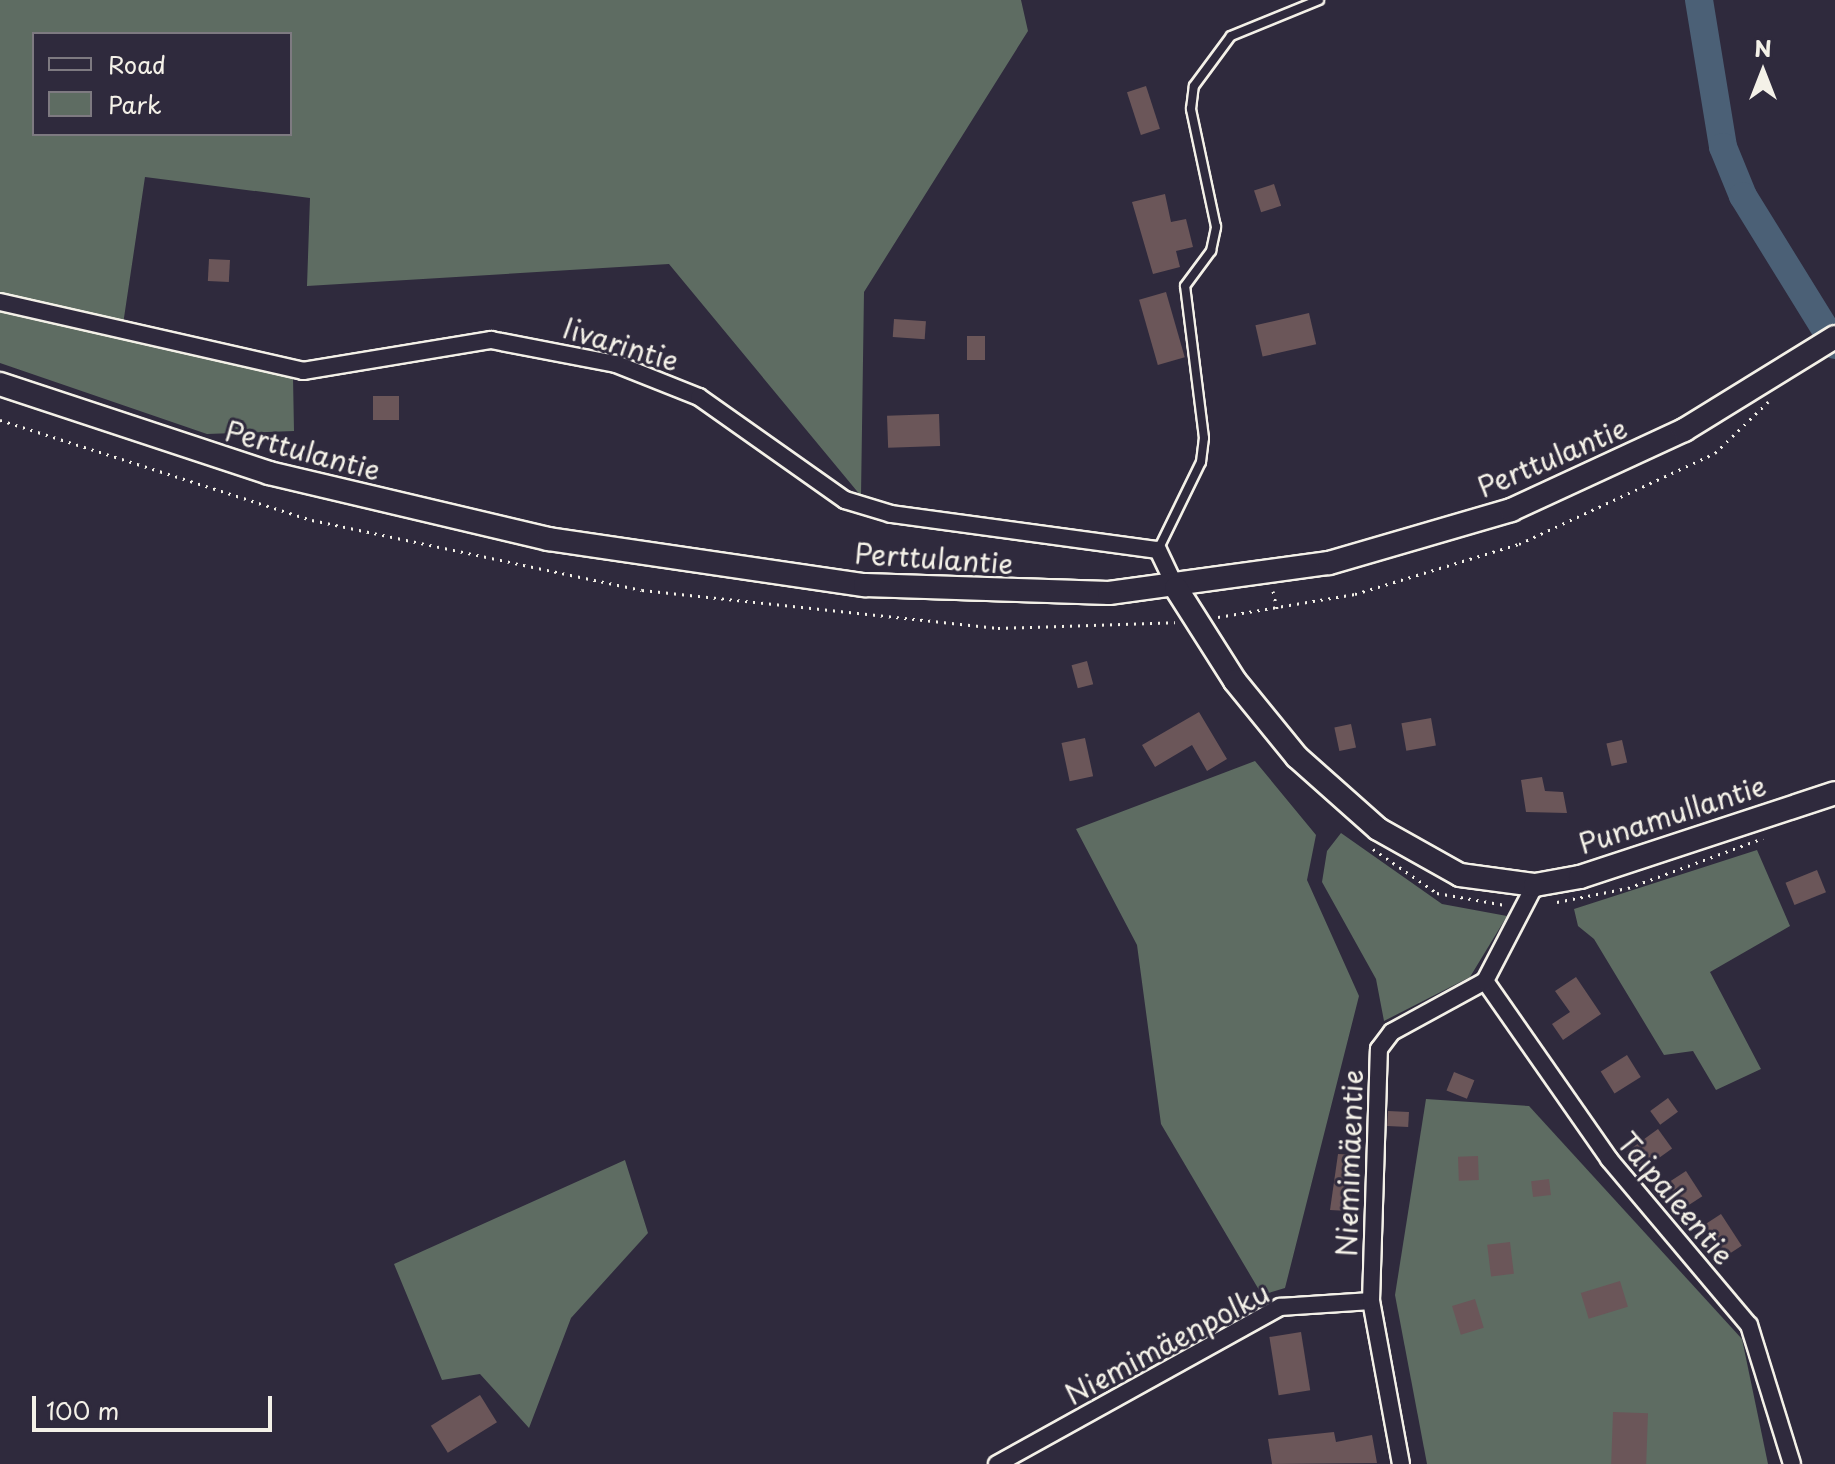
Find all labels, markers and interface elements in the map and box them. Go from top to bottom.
text: N [1754,31,1772,64]
legend [32,32,292,136]
north arrow [1723,32,1803,112]
text: Road [108,46,166,82]
text: Park [108,86,162,122]
street label: Iivarintie [559,311,683,377]
street label: Perttulantie [1472,410,1632,504]
street label: Perttulantie [222,413,384,487]
street label: Perttulantie [853,536,1015,580]
street label: Punamullantie [1574,768,1770,860]
street label: Niemimäentie [1329,1069,1369,1257]
street label: Taipaleentie [1611,1125,1741,1271]
street label: Niemimäenpolku [1059,1275,1275,1411]
scale bar [36,1380,276,1430]
text: 100 m [46,1392,119,1428]

